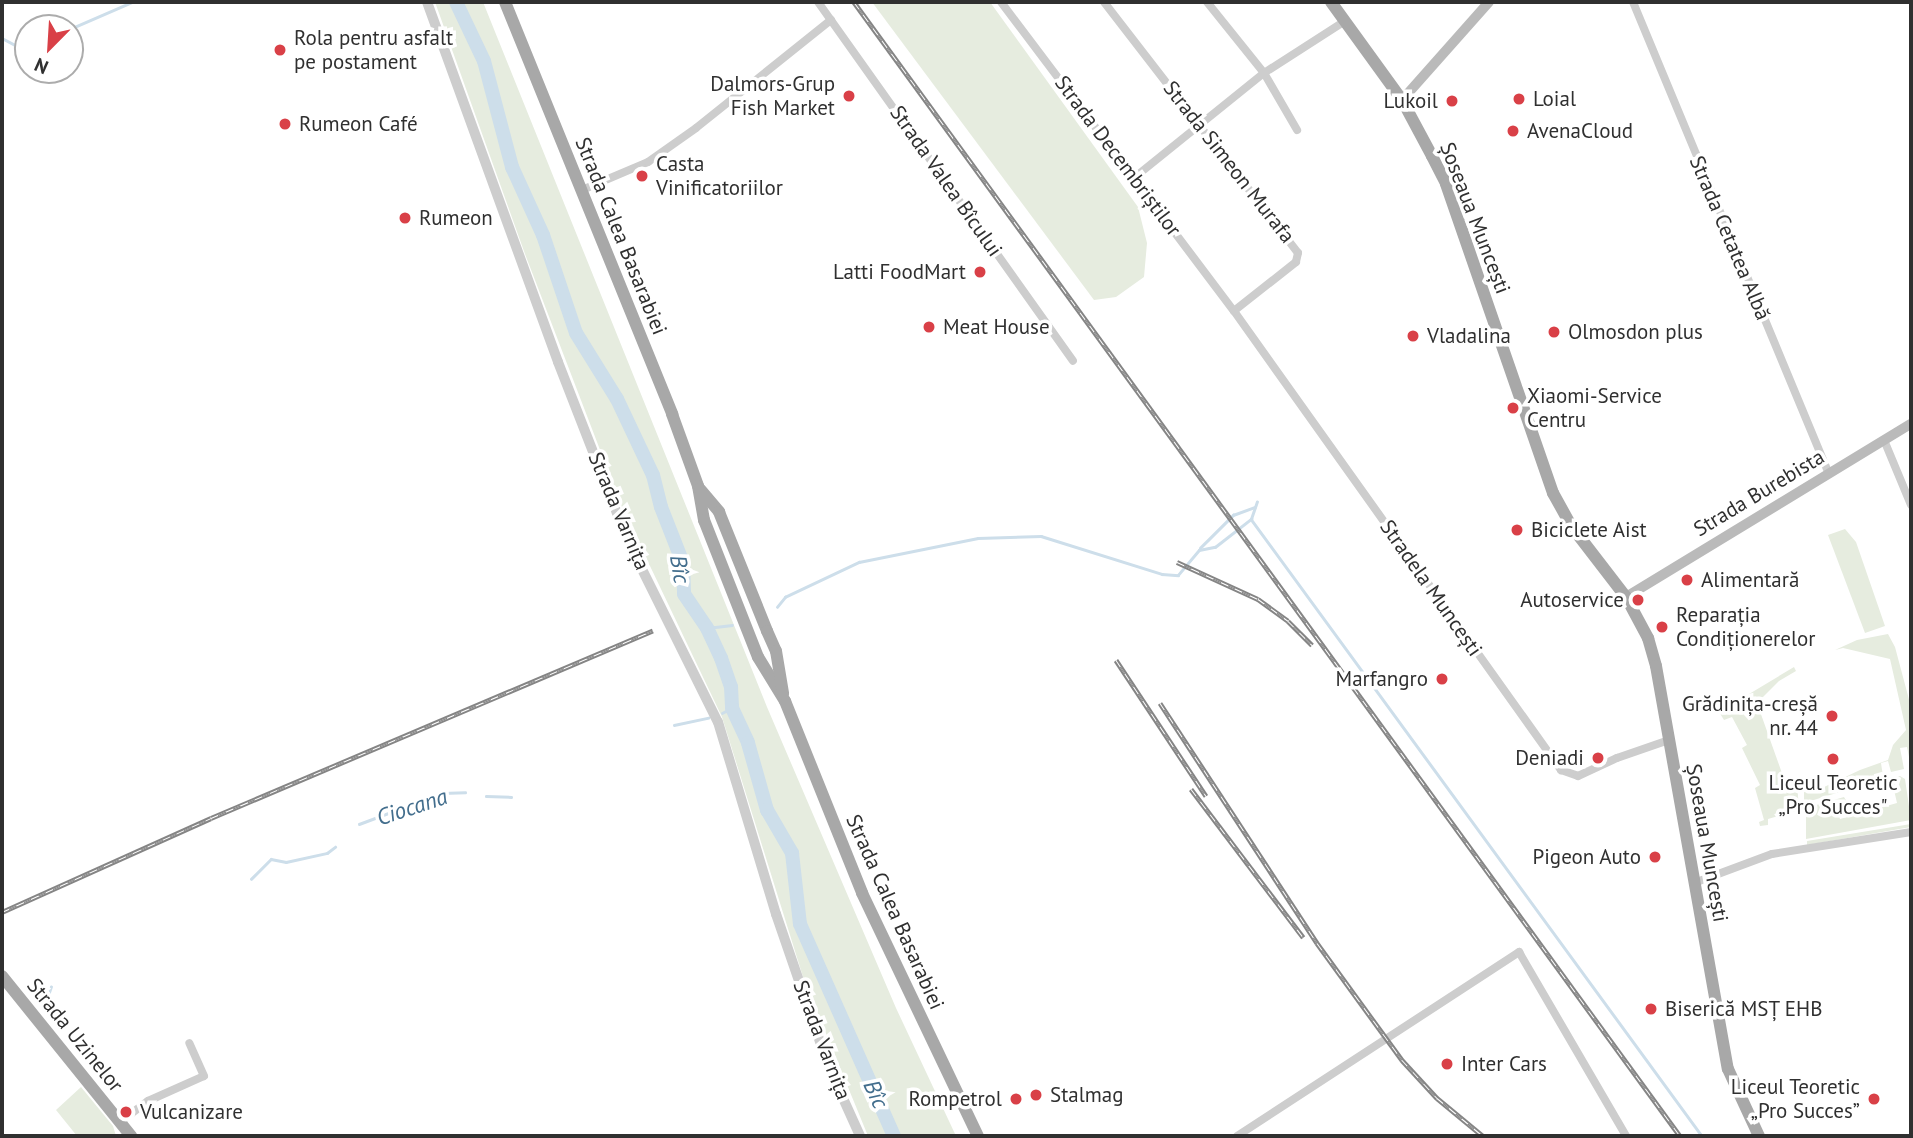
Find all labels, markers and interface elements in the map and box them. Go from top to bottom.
north arrow [14,14,84,84]
place label: Rola pentru asfalt pe postament [294,25,453,75]
marker: Rola pentru asfalt pe postament [272,42,288,58]
text: N [31,53,52,80]
place label: Dalmors-Grup Fish Market [710,71,835,121]
street label: Strada Decembriștilor [1049,71,1187,241]
street label: Strada Simeon Murafa [1158,76,1300,248]
place label: Loial [1533,86,1576,112]
marker: Dalmors-Grup Fish Market [841,88,857,104]
place label: Lukoil [1383,88,1438,114]
marker: Loial [1511,91,1527,107]
marker: Lukoil [1444,93,1460,109]
street label: Strada Valea Bîcului [884,100,1008,262]
place label: Rumeon Café [299,111,418,137]
marker: Rumeon Café [277,116,293,132]
place label: AvenaCloud [1527,118,1633,144]
marker: AvenaCloud [1505,123,1521,139]
street label: Strada Calea Basarabiei [570,134,672,338]
street label: Șoseaua Muncești [1435,139,1515,297]
place label: Casta Vinificatoriilor [656,151,783,201]
street label: Strada Cetatea Albă [1684,152,1776,324]
marker: Casta Vinificatoriilor [634,168,650,184]
place label: Rumeon [419,205,493,231]
marker: Rumeon [397,210,413,226]
place label: Latti FoodMart [833,259,966,285]
marker: Latti FoodMart [972,264,988,280]
place label: Meat House [943,314,1050,340]
marker: Meat House [921,319,937,335]
place label: Olmosdon plus [1568,319,1703,345]
place label: Vladalina [1427,323,1511,349]
marker: Olmosdon plus [1546,324,1562,340]
marker: Vladalina [1405,328,1421,344]
place label: Xiaomi-Service Centru [1527,383,1662,433]
marker: Xiaomi-Service Centru [1505,400,1521,416]
street label: Strada Burebista [1689,444,1829,542]
street label: Strada Varnița [583,448,655,574]
street label: Stradela Muncești [1375,515,1487,661]
place label: Biciclete Aist [1531,517,1647,543]
marker: Biciclete Aist [1509,522,1525,538]
water label: Bîc [664,553,696,585]
place label: Alimentară [1701,567,1799,593]
marker: Alimentară [1679,572,1695,588]
place label: Autoservice [1520,587,1624,613]
marker: Autoservice [1630,592,1646,608]
place label: Reparația Condiționerelor [1676,602,1815,652]
marker: Reparația Condiționerelor [1654,619,1670,635]
place label: Marfangro [1336,666,1428,692]
marker: Marfangro [1434,671,1450,687]
place label: Grădinița-creșă nr. 44 [1682,691,1818,741]
marker: Grădinița-creșă nr. 44 [1824,708,1840,724]
place label: Deniadi [1515,745,1584,771]
marker: Deniadi [1590,750,1606,766]
marker: Liceul Teoretic „Pro Succes" [1825,751,1841,767]
street label: Șoseaua Muncești [1681,762,1733,924]
place label: Liceul Teoretic „Pro Succes" [1768,770,1898,820]
water label: Ciocana [373,783,451,831]
street label: Strada Calea Basarabiei [841,811,949,1013]
place label: Pigeon Auto [1532,844,1641,870]
marker: Pigeon Auto [1647,849,1663,865]
street label: Strada Uzinelor [22,973,128,1097]
street label: Strada Varnița [788,977,856,1103]
place label: Biserică MSȚ EHB [1665,996,1823,1022]
marker: Biserică MSȚ EHB [1643,1001,1659,1017]
place label: Inter Cars [1461,1051,1547,1077]
marker: Inter Cars [1439,1056,1455,1072]
place label: Liceul Teoretic „Pro Succes” [1730,1074,1860,1124]
water label: Bîc [858,1075,894,1113]
place label: Stalmag [1050,1082,1124,1108]
place label: Rompetrol [909,1086,1002,1112]
marker: Stalmag [1028,1087,1044,1103]
marker: Rompetrol [1008,1091,1024,1107]
marker: Liceul Teoretic „Pro Succes” [1866,1091,1882,1107]
place label: Vulcanizare [140,1099,243,1125]
marker: Vulcanizare [118,1104,134,1120]

